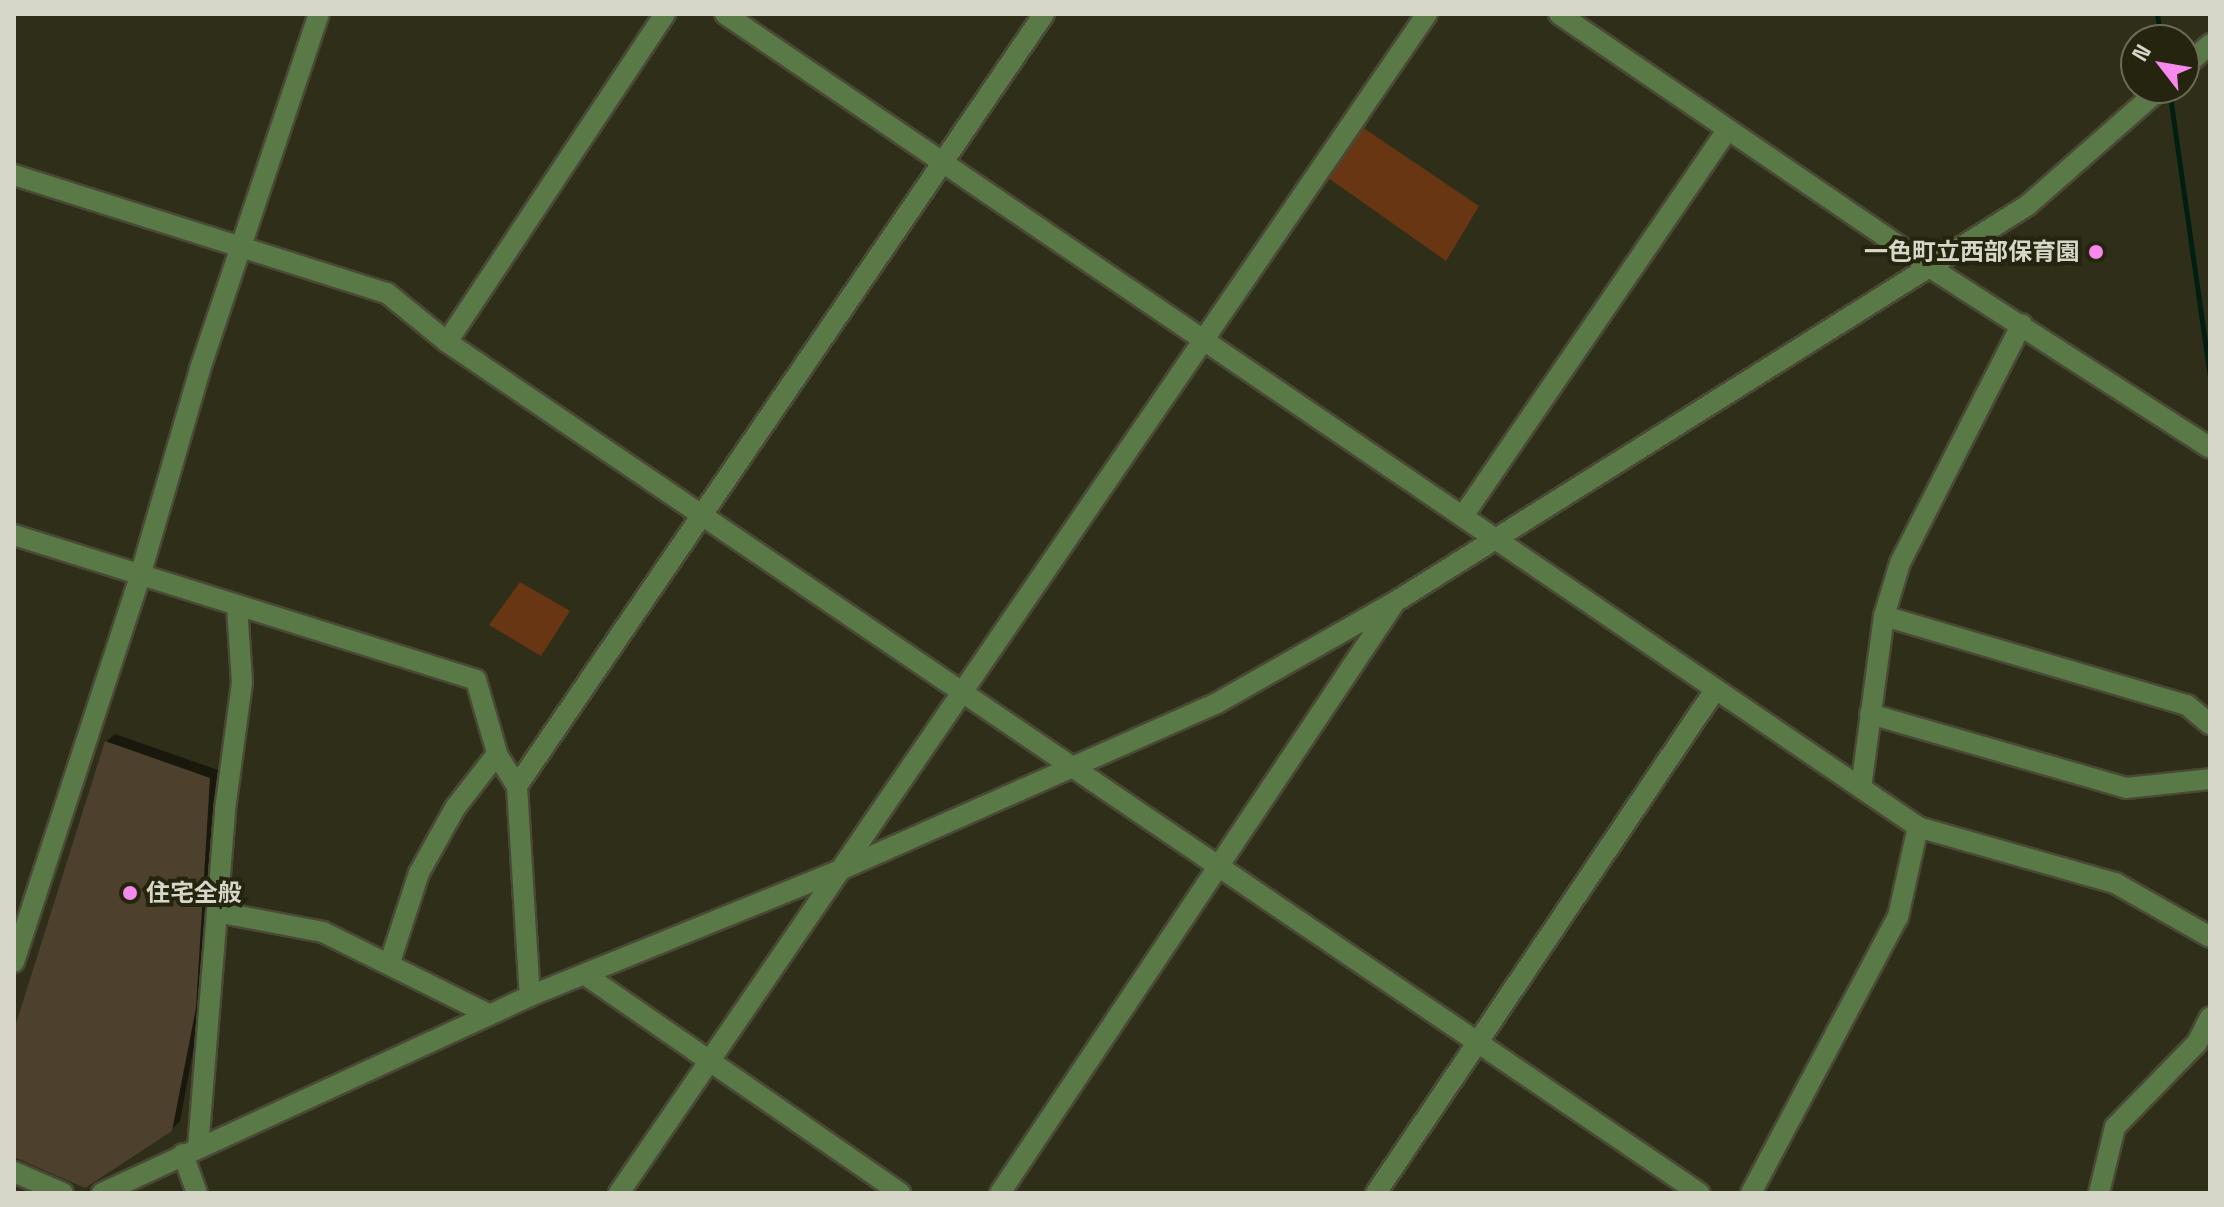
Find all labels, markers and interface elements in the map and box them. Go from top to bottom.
north arrow [2120,24,2200,104]
text: N [2125,39,2157,66]
place label: 一色町立西部保育園 [1864,238,2080,266]
marker: 一色町立西部保育園 [2087,243,2105,261]
place label: 住宅全般 [146,879,242,907]
marker: 住宅全般 [121,884,139,902]

